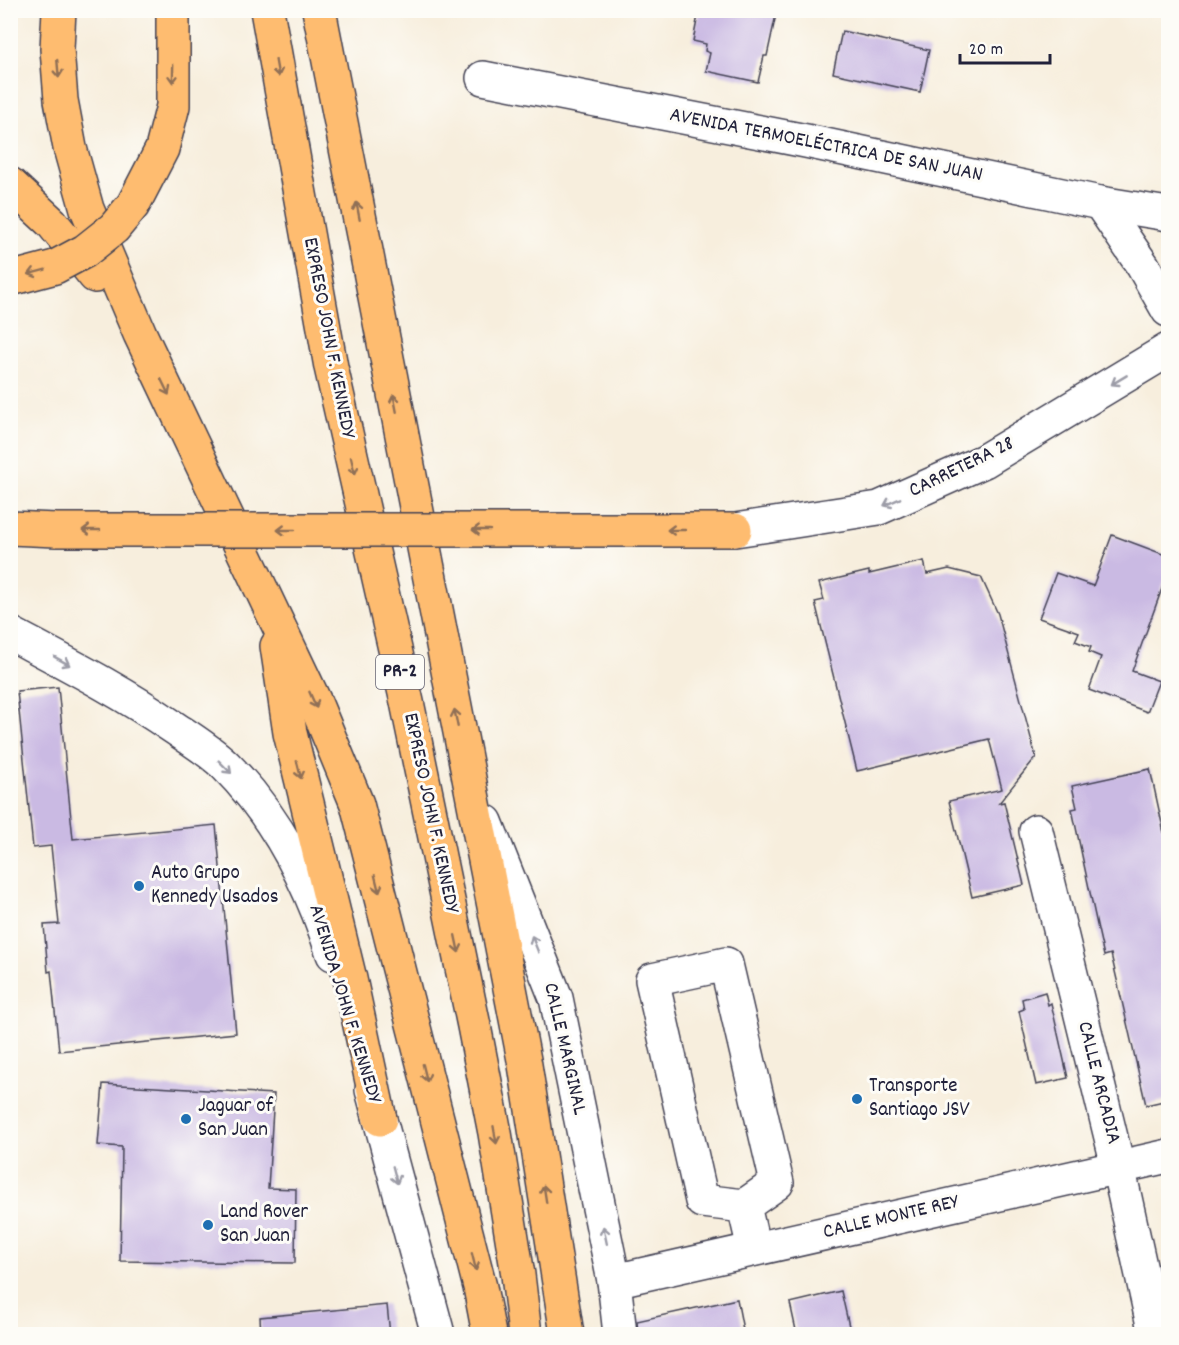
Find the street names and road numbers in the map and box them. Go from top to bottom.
street label: AVENIDA TERMOELÉCTRICA DE SAN JUAN [667,101,985,191]
street label: EXPRESO JOHN F. KENNEDY [294,235,362,442]
street label: CARRETERA 28 [904,430,1020,506]
road number: PR-2 [376,655,424,689]
street label: EXPRESO JOHN F. KENNEDY [394,710,466,917]
street label: AVENIDA JOHN F. KENNEDY [299,901,389,1108]
street label: CALLE MARGINAL [534,980,594,1118]
street label: CALLE ARCADIA [1068,1018,1128,1148]
street label: CALLE MONTE REY [820,1188,963,1248]

